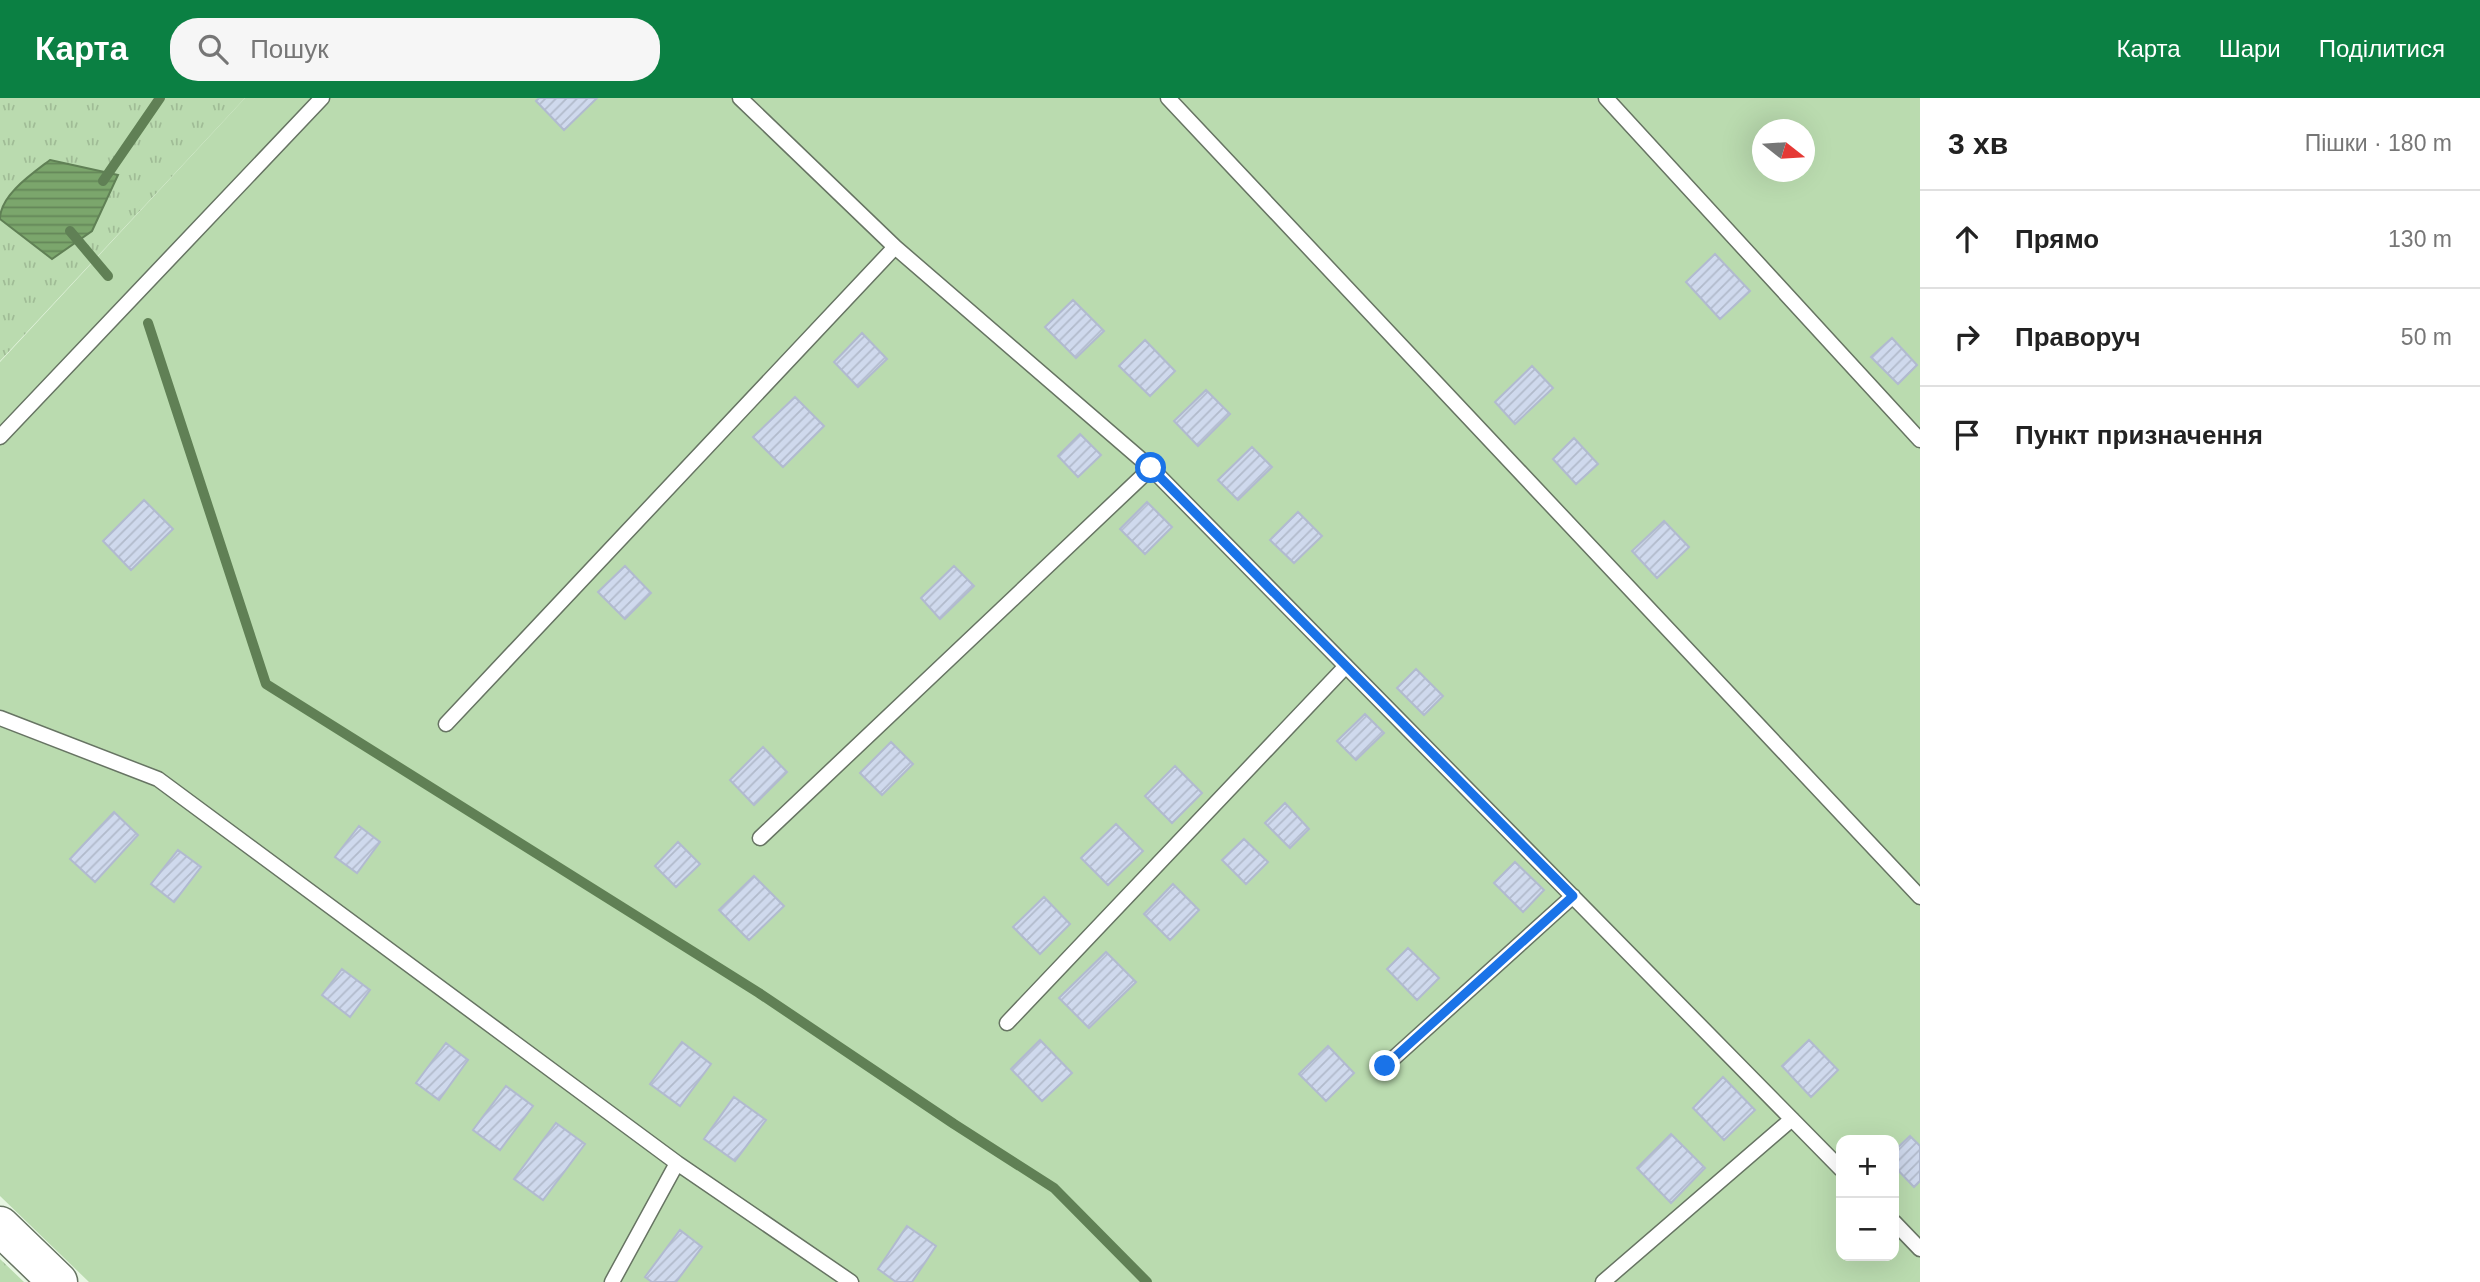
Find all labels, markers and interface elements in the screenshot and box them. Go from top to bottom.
search box [170,18,660,81]
text: Карта [35,30,128,67]
icon: search [194,30,232,68]
text: Пошук [250,34,329,64]
text: Карта [2116,35,2181,62]
text: Шари [2219,35,2281,62]
text: Поділитися [2319,35,2445,62]
north arrow [1752,119,1815,182]
text: 3 хв [1948,127,2008,160]
text: Пішки · 180 m [2305,130,2452,156]
icon: ahead [1948,220,1986,258]
text: Прямо [2015,224,2099,254]
text: 130 m [2388,226,2452,252]
icon: right [1948,318,1986,356]
text: Праворуч [2015,322,2141,352]
text: 50 m [2401,324,2452,350]
icon: arrive [1948,416,1986,454]
text: Пункт призначення [2015,420,2263,450]
route start [1135,452,1166,483]
route end [1369,1050,1400,1081]
map controls [1836,1135,1899,1261]
button: + [1836,1135,1899,1198]
button: − [1836,1198,1899,1261]

